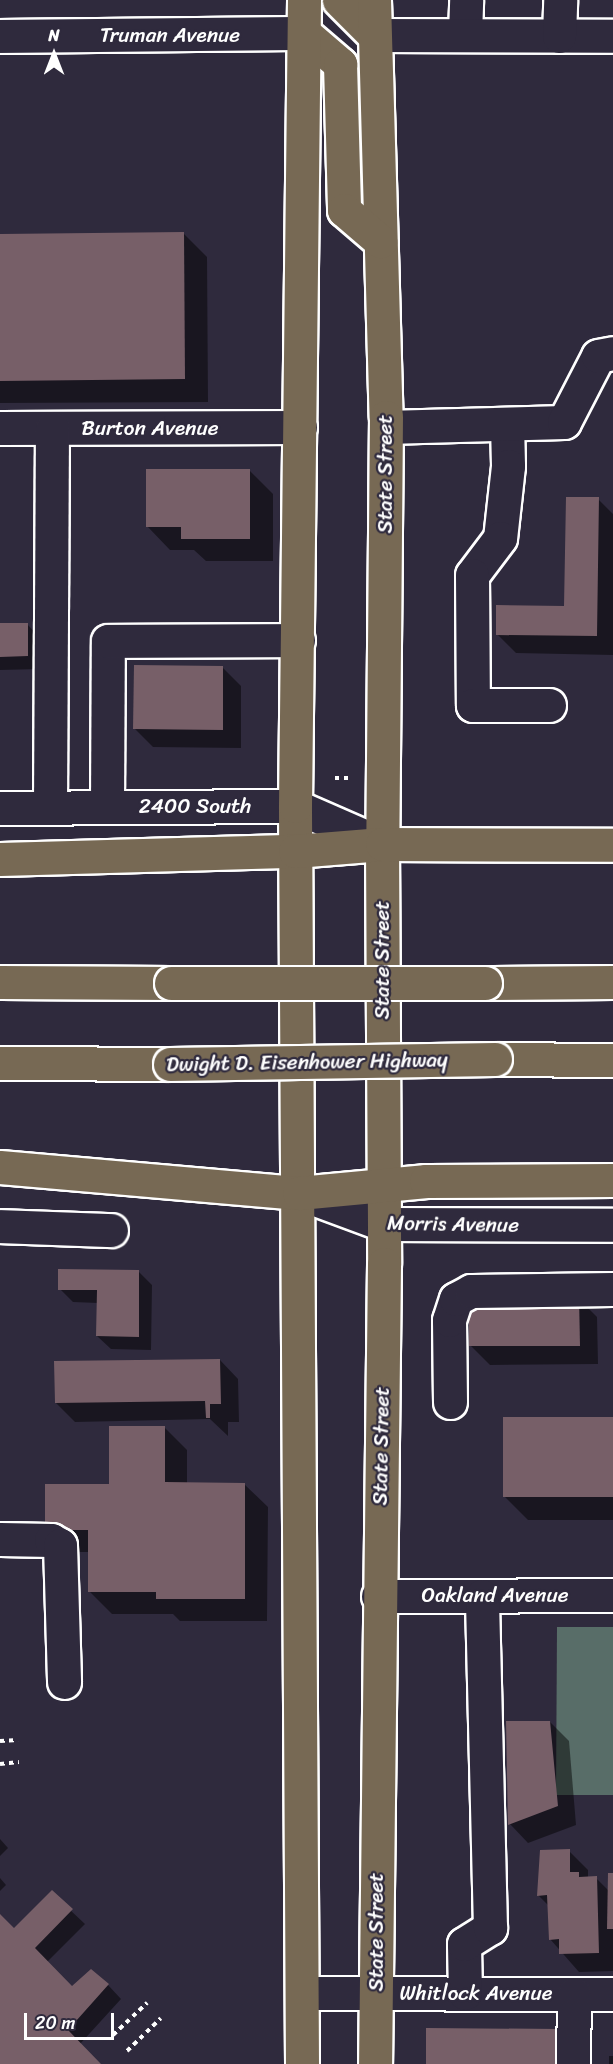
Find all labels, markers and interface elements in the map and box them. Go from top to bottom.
text: N [48,21,60,50]
street label: Truman Avenue [100,22,240,48]
north arrow [24,24,84,84]
street label: State Street [372,414,398,534]
street label: Burton Avenue [82,415,218,441]
street label: 2400 South [139,793,251,819]
street label: State Street [369,900,395,1020]
street label: Dwight D. Eisenhower Highway [166,1047,448,1077]
street label: Morris Avenue [387,1210,519,1238]
street label: State Street [367,1386,395,1506]
street label: Oakland Avenue [422,1582,568,1608]
street label: State Street [363,1872,389,1992]
street label: Whitlock Avenue [400,1980,552,2006]
scale bar [27,2001,117,2039]
text: 20 m [35,2007,75,2039]

